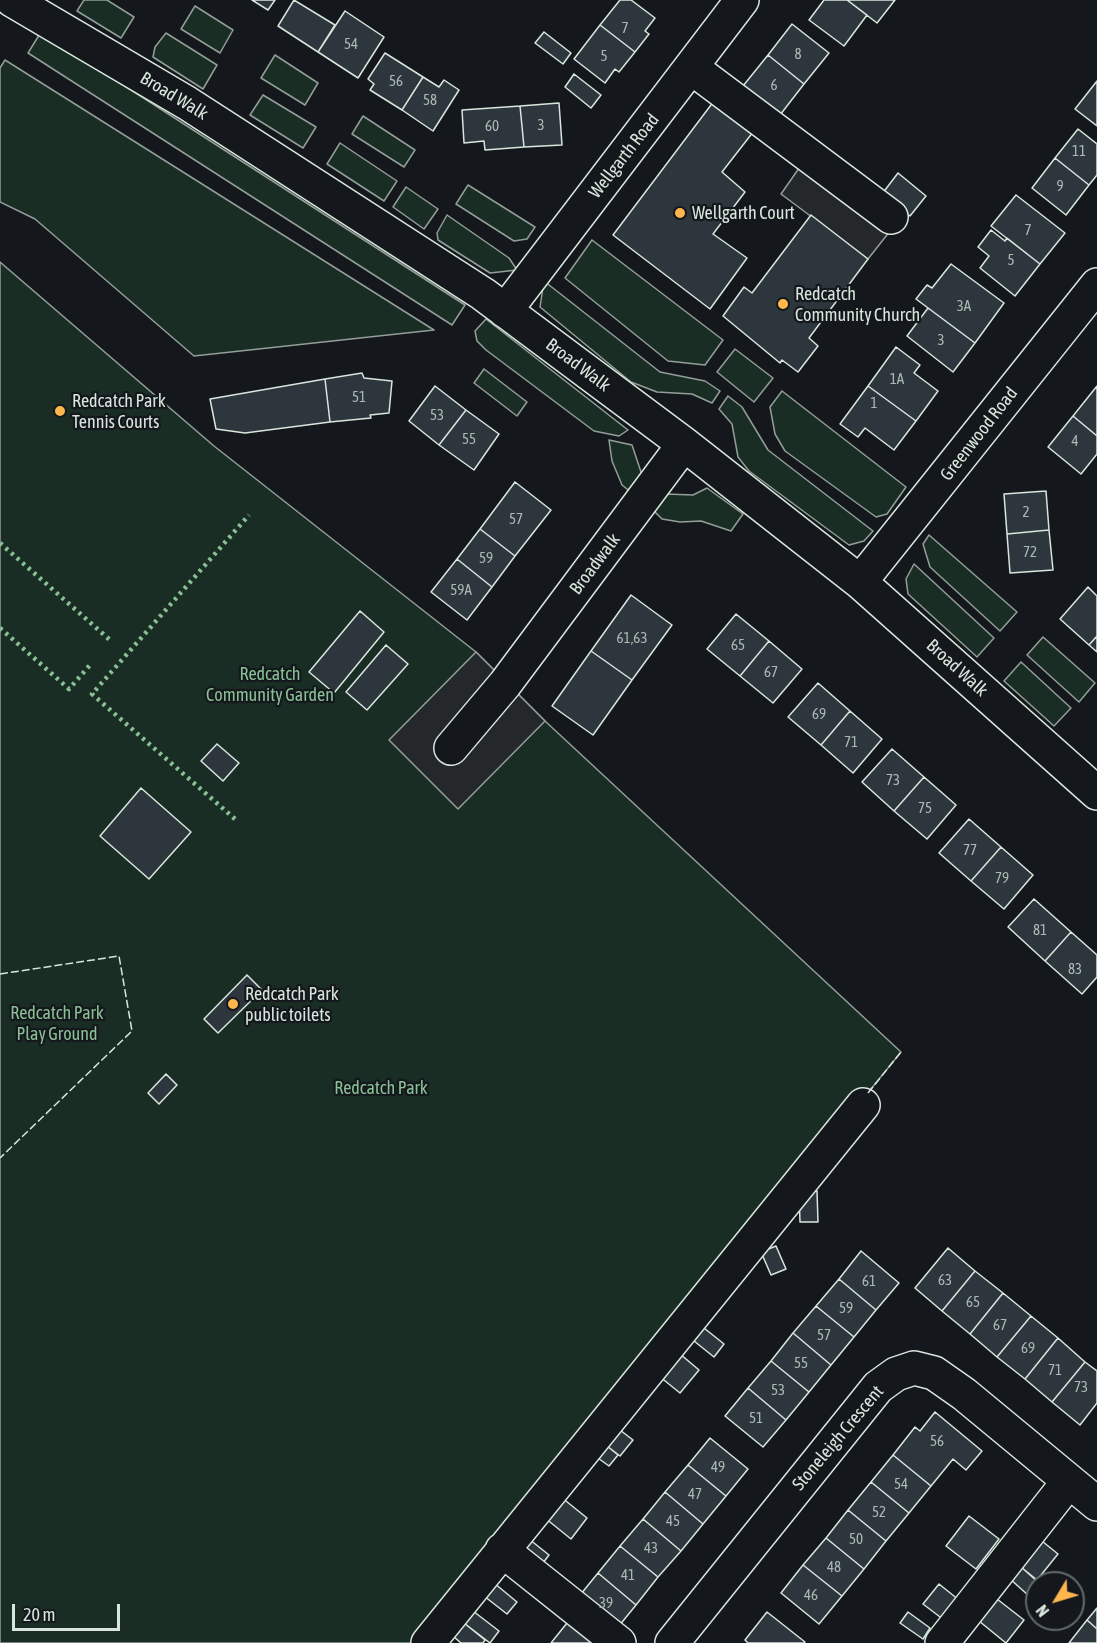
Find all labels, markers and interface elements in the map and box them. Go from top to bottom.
house number: 7 [621,19,629,37]
house number: 54 [344,35,358,53]
house number: 8 [794,45,802,63]
house number: 5 [600,47,608,65]
street label: Broad Walk [136,67,212,125]
house number: 56 [389,72,403,90]
house number: 6 [770,76,778,94]
house number: 58 [423,91,437,109]
street label: Wellgarth Road [584,109,664,203]
house number: 3 [537,116,545,134]
house number: 60 [485,117,499,135]
house number: 11 [1072,142,1086,160]
house number: 9 [1056,177,1064,195]
place label: Wellgarth Court [692,202,795,224]
marker: Wellgarth Court [673,206,687,220]
house number: 7 [1024,221,1032,239]
house number: 5 [1007,251,1015,269]
place label: Redcatch Community Church [795,283,920,326]
marker: Redcatch Community Church [776,297,790,311]
house number: 3A [957,297,971,315]
house number: 3 [937,331,945,349]
street label: Broad Walk [541,334,615,396]
house number: 1A [890,370,904,388]
street label: Greenwood Road [936,383,1022,485]
house number: 51 [352,388,366,406]
place label: Redcatch Park Tennis Courts [72,390,166,432]
house number: 1 [870,394,878,412]
marker: Redcatch Park Tennis Courts [53,404,67,418]
house number: 53 [430,406,444,424]
house number: 55 [462,430,476,448]
house number: 4 [1071,432,1079,450]
house number: 2 [1022,503,1030,521]
house number: 57 [509,510,523,528]
street label: Broadwalk [565,529,625,599]
house number: 72 [1023,543,1037,561]
house number: 59 [479,549,493,567]
house number: 59A [450,581,472,599]
house number: 61,63 [617,629,647,647]
street label: Broad Walk [922,635,992,701]
house number: 65 [731,636,745,654]
park label: Redcatch Community Garden [206,663,334,706]
house number: 67 [764,663,778,681]
house number: 69 [812,705,826,723]
house number: 71 [844,733,858,751]
house number: 73 [886,771,900,789]
house number: 75 [918,799,932,817]
house number: 77 [963,841,977,859]
house number: 79 [995,869,1009,887]
house number: 81 [1033,921,1047,939]
house number: 83 [1068,960,1082,978]
place label: Redcatch Park public toilets [245,983,339,1026]
marker: Redcatch Park public toilets [226,997,240,1011]
park label: Redcatch Park Play Ground [10,1002,104,1044]
park label: Redcatch Park [334,1077,428,1099]
house number: 63 [938,1271,952,1289]
house number: 61 [862,1272,876,1290]
house number: 65 [966,1293,980,1311]
house number: 59 [839,1299,853,1317]
house number: 67 [993,1316,1007,1334]
house number: 57 [817,1326,831,1344]
house number: 69 [1021,1339,1035,1357]
house number: 55 [794,1354,808,1372]
house number: 71 [1048,1361,1062,1379]
house number: 73 [1074,1378,1088,1396]
house number: 53 [771,1381,785,1399]
street label: Stoneleigh Crescent [788,1381,888,1495]
house number: 51 [749,1409,763,1427]
house number: 56 [930,1432,944,1450]
house number: 49 [711,1458,725,1476]
house number: 54 [894,1475,908,1493]
house number: 47 [688,1485,702,1503]
house number: 52 [872,1503,886,1521]
house number: 45 [666,1512,680,1530]
house number: 50 [849,1530,863,1548]
house number: 43 [644,1539,658,1557]
house number: 48 [827,1558,841,1576]
house number: 41 [621,1566,635,1584]
north arrow [1025,1571,1085,1631]
house number: 46 [804,1586,818,1604]
scale bar [15,1592,123,1630]
house number: 39 [599,1594,613,1612]
text: N [1032,1602,1052,1620]
text: 20 m [23,1604,55,1625]

